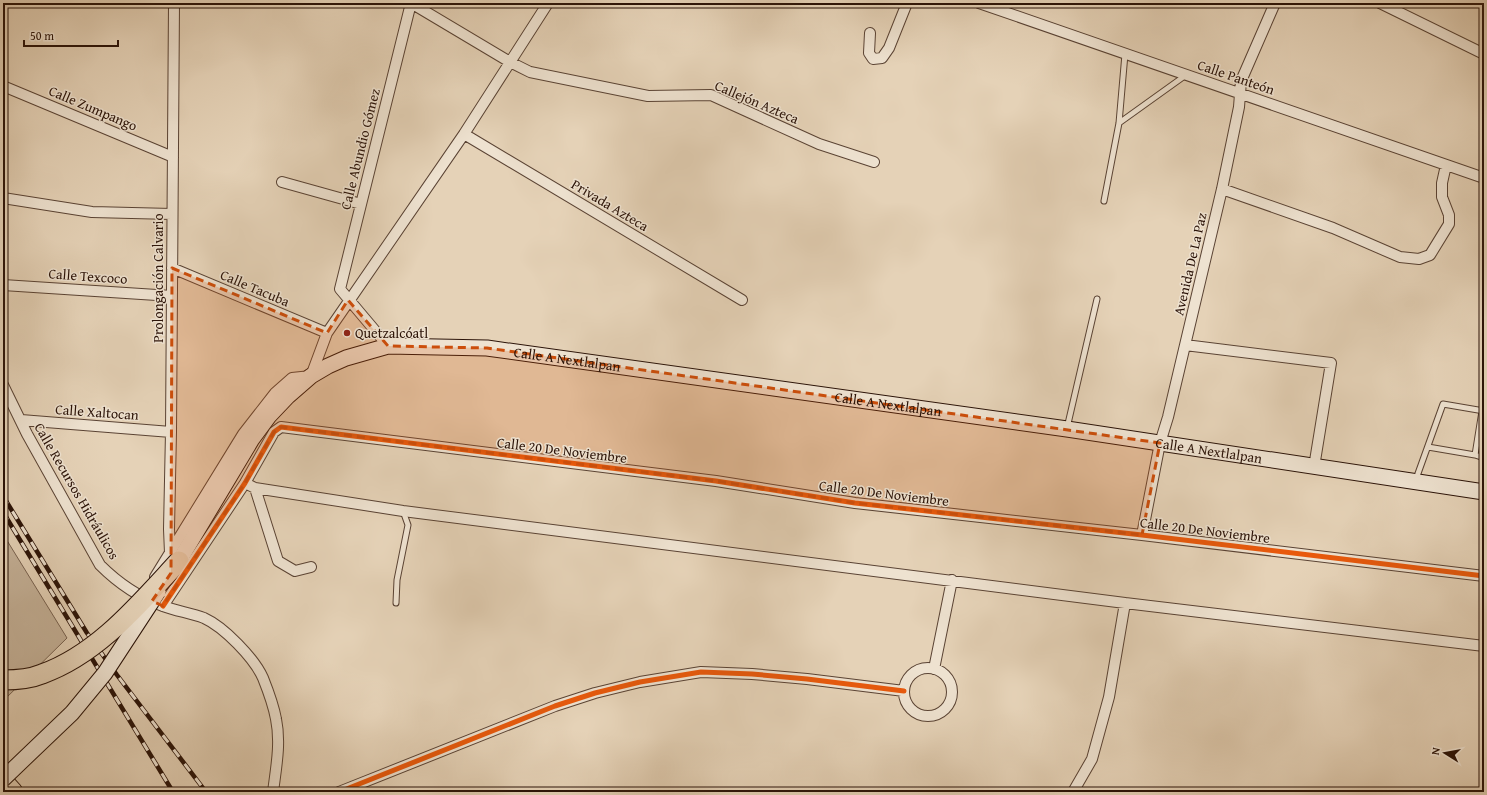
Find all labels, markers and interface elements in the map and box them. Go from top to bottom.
scale bar [24,22,118,48]
text: 50 m [30,27,54,44]
street label: Calle Panteón [1195,54,1277,100]
street label: Callejón Azteca [712,75,802,129]
street label: Calle Zumpango [46,80,140,136]
street label: Calle Abundio Gómez [335,86,385,212]
street label: Privada Azteca [568,174,653,236]
street label: Avenida De La Paz [1168,211,1212,317]
street label: Prolongación Calvario [148,213,168,343]
street label: Calle Texcoco [48,263,128,289]
street label: Calle Tacuba [217,264,293,312]
place label: Quetzalcóatl [355,323,428,343]
marker: Quetzalcóatl [342,328,352,338]
street label: Calle A Nextlalpan [513,342,622,377]
street label: Calle A Nextlalpan [834,387,943,421]
street label: Calle Xaltocan [55,399,140,425]
street label: Calle Recursos Hidráulicos [30,419,124,563]
street label: Calle 20 De Noviembre [496,432,629,468]
street label: Calle A Nextlalpan [1154,433,1264,468]
street label: Calle 20 De Noviembre [818,475,951,511]
street label: Calle 20 De Noviembre [1139,512,1272,548]
north arrow [1425,733,1465,773]
text: N [1427,745,1444,756]

